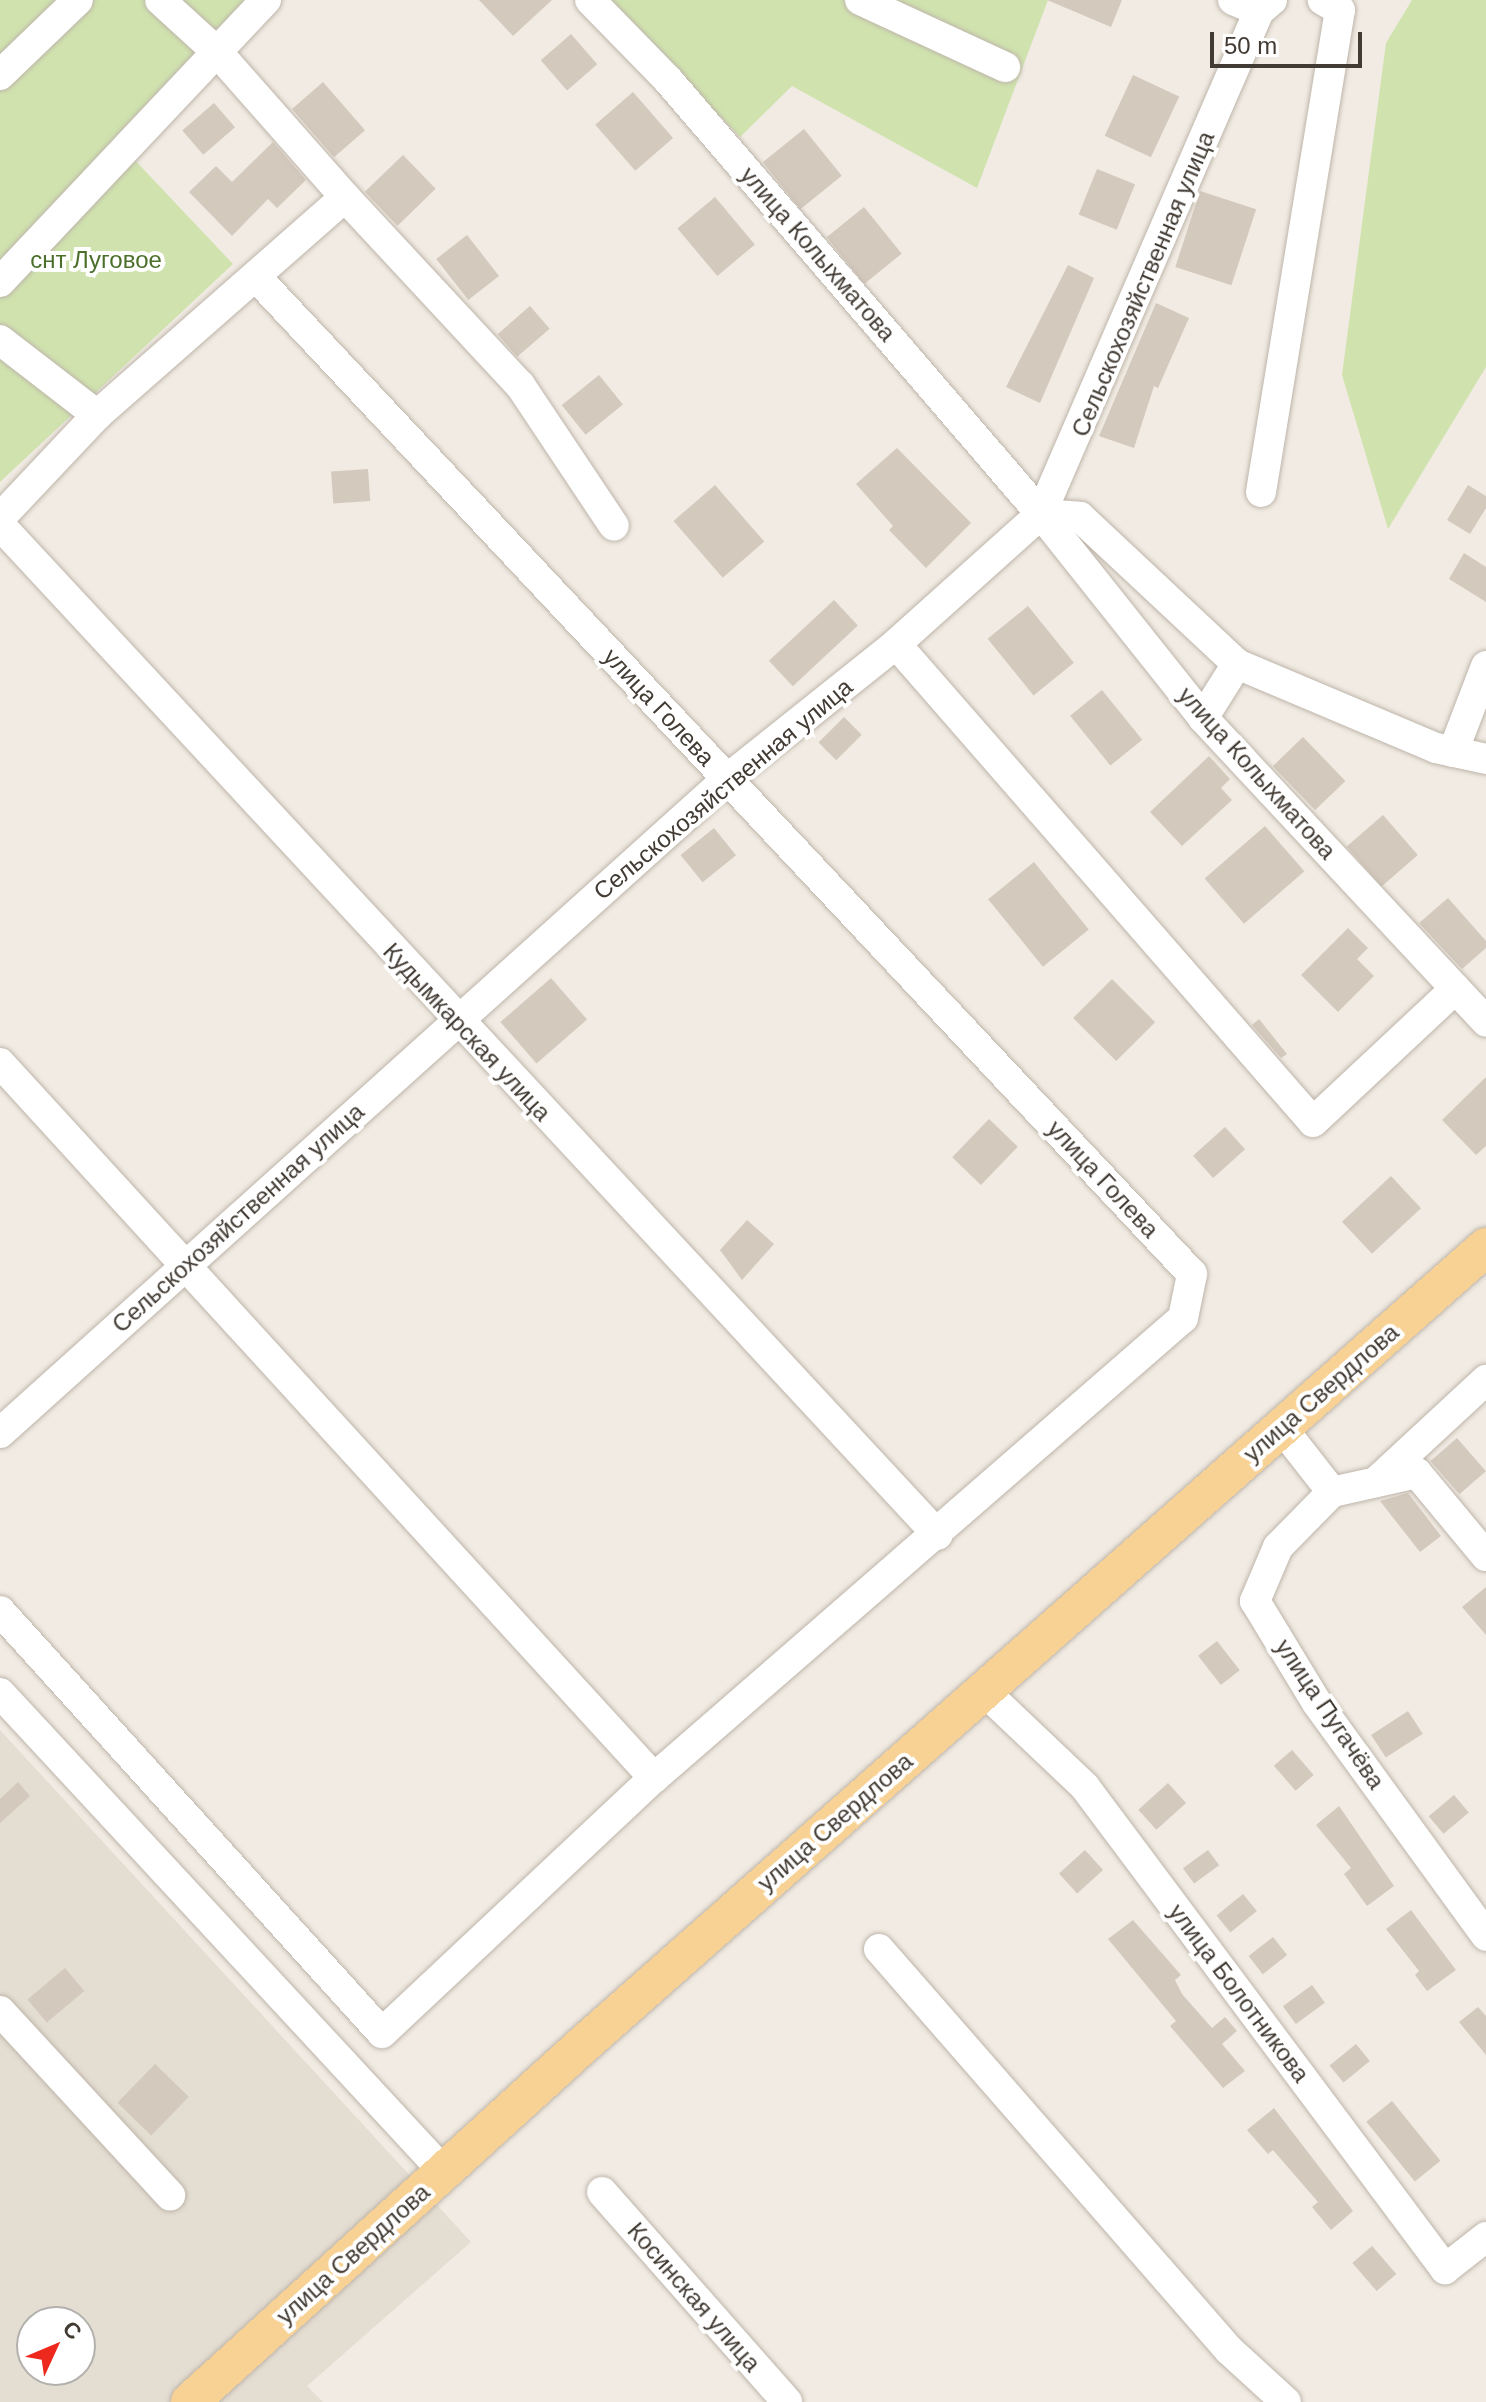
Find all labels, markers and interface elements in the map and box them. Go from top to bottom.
scale bar [1214,16,1366,66]
text: 50 m [1224,32,1277,59]
street label: Сельскохозяйственная улица [1066,127,1220,441]
street label: улица Колыхматова [734,161,902,347]
park label: снт Луговое [30,246,162,274]
street label: улица Голева [597,642,721,772]
street label: Сельскохозяйственная улица [588,672,858,906]
street label: улица Колыхматова [1172,681,1342,865]
street label: Кудымкарская улица [377,937,557,1127]
street label: Сельскохозяйственная улица [106,1097,370,1339]
street label: улица Голева [1041,1114,1165,1244]
street label: улица Свердлова [1238,1318,1404,1468]
street label: улица Пугачёва [1269,1634,1391,1794]
street label: улица Свердлова [752,1747,918,1897]
street label: улица Болотникова [1163,1898,1315,2088]
street label: улица Свердлова [271,2178,435,2330]
street label: Косинская улица [621,2217,767,2377]
north arrow [16,2306,96,2386]
text: С [58,2316,87,2345]

